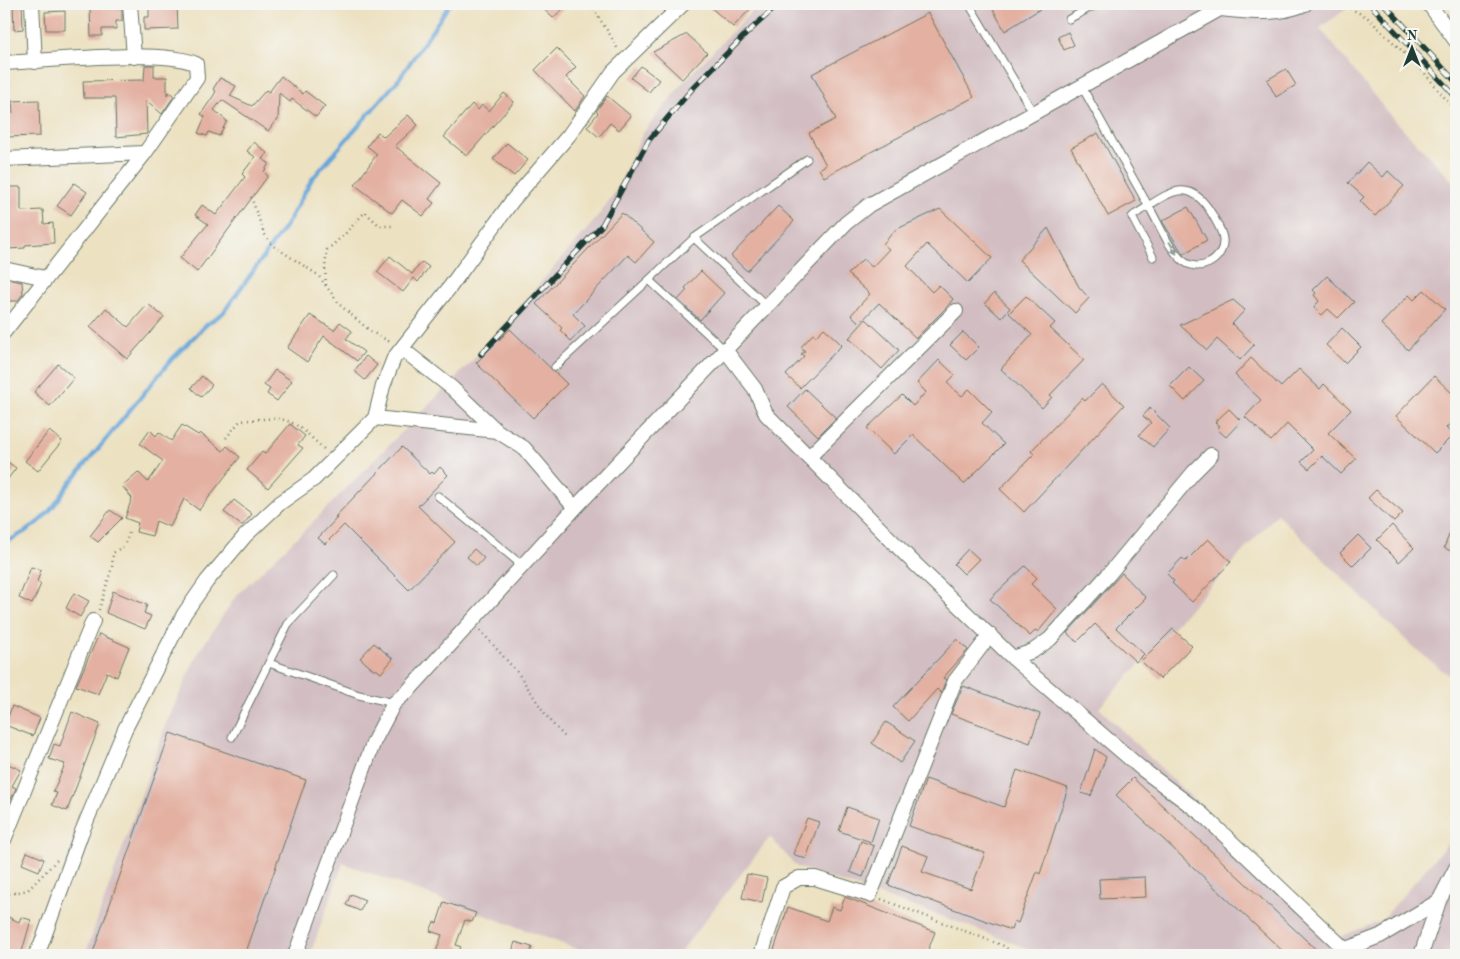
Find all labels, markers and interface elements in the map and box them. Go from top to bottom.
north arrow [1388,22,1438,72]
text: N [1407,29,1418,43]
one-way arrow [1168,242,1177,255]

